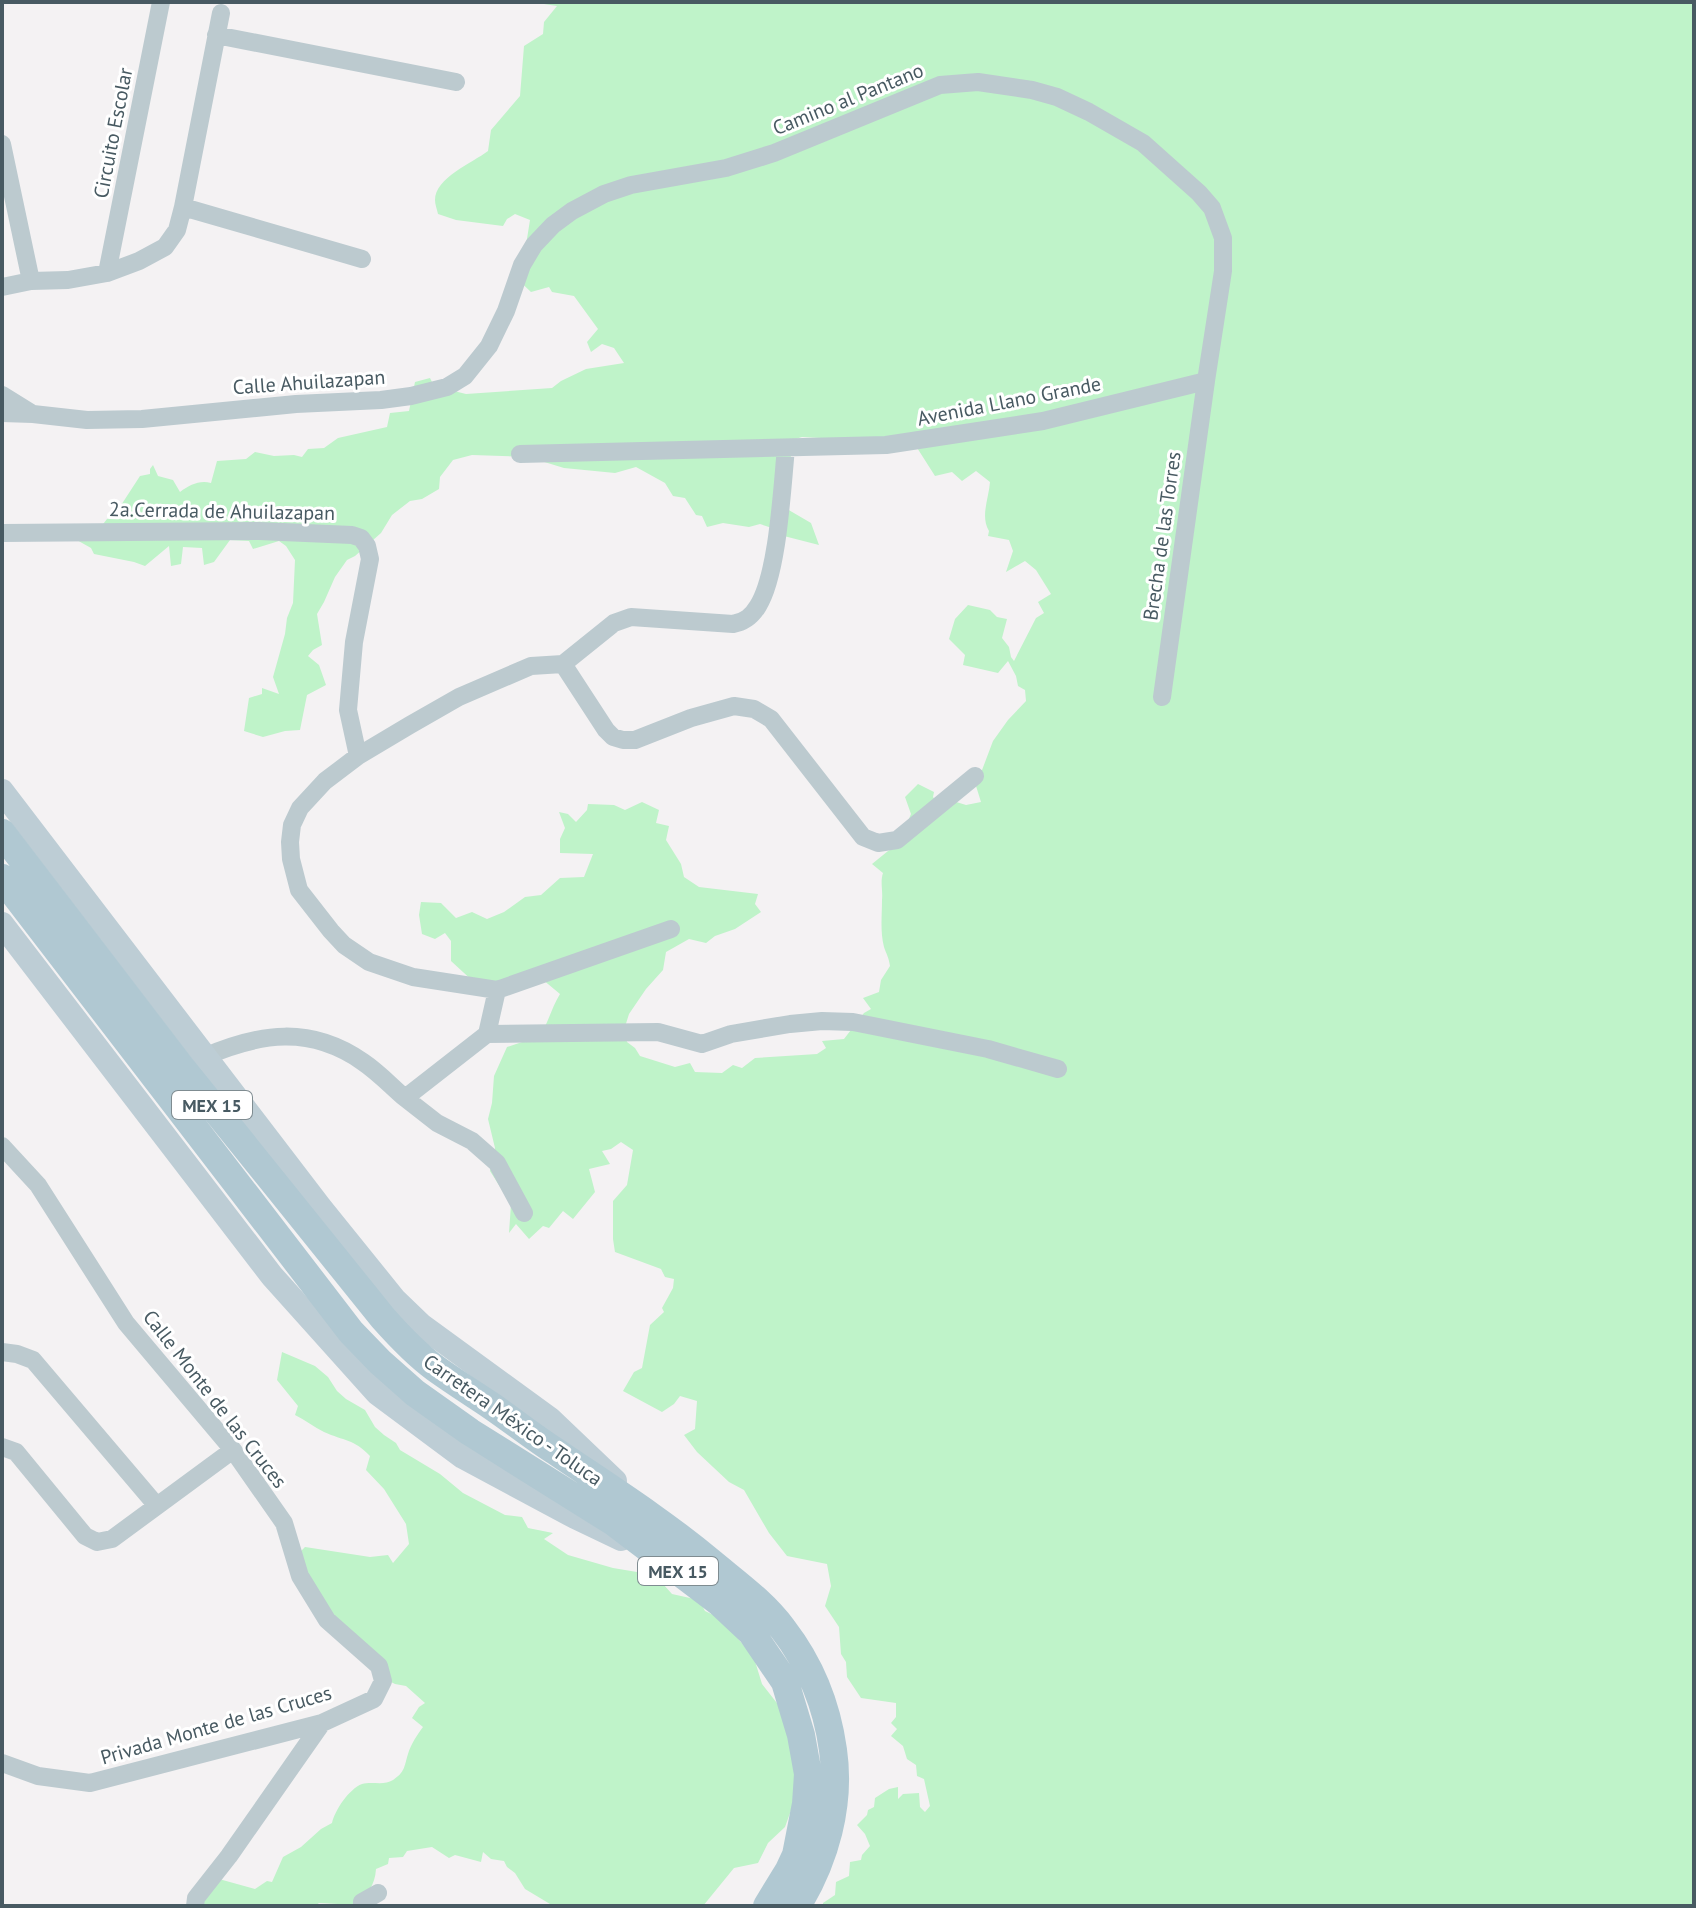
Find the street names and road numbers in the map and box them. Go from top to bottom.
street label: Camino al Pantano [769,57,927,141]
street label: Circuito Escolar [88,65,138,200]
street label: Calle Ahuilazapan [232,364,386,400]
street label: Avenida Llano Grande [915,370,1103,432]
street label: Brecha de las Torres [1137,450,1187,622]
street label: 2a.Cerrada de Ahuilazapan [109,496,335,526]
road number: MEX 15 [172,1091,252,1119]
street label: Calle Monte de las Cruces [137,1305,293,1493]
street label: Carretera México - Toluca [418,1348,608,1492]
road number: MEX 15 [638,1557,718,1585]
street label: Privada Monte de las Cruces [97,1680,335,1770]

